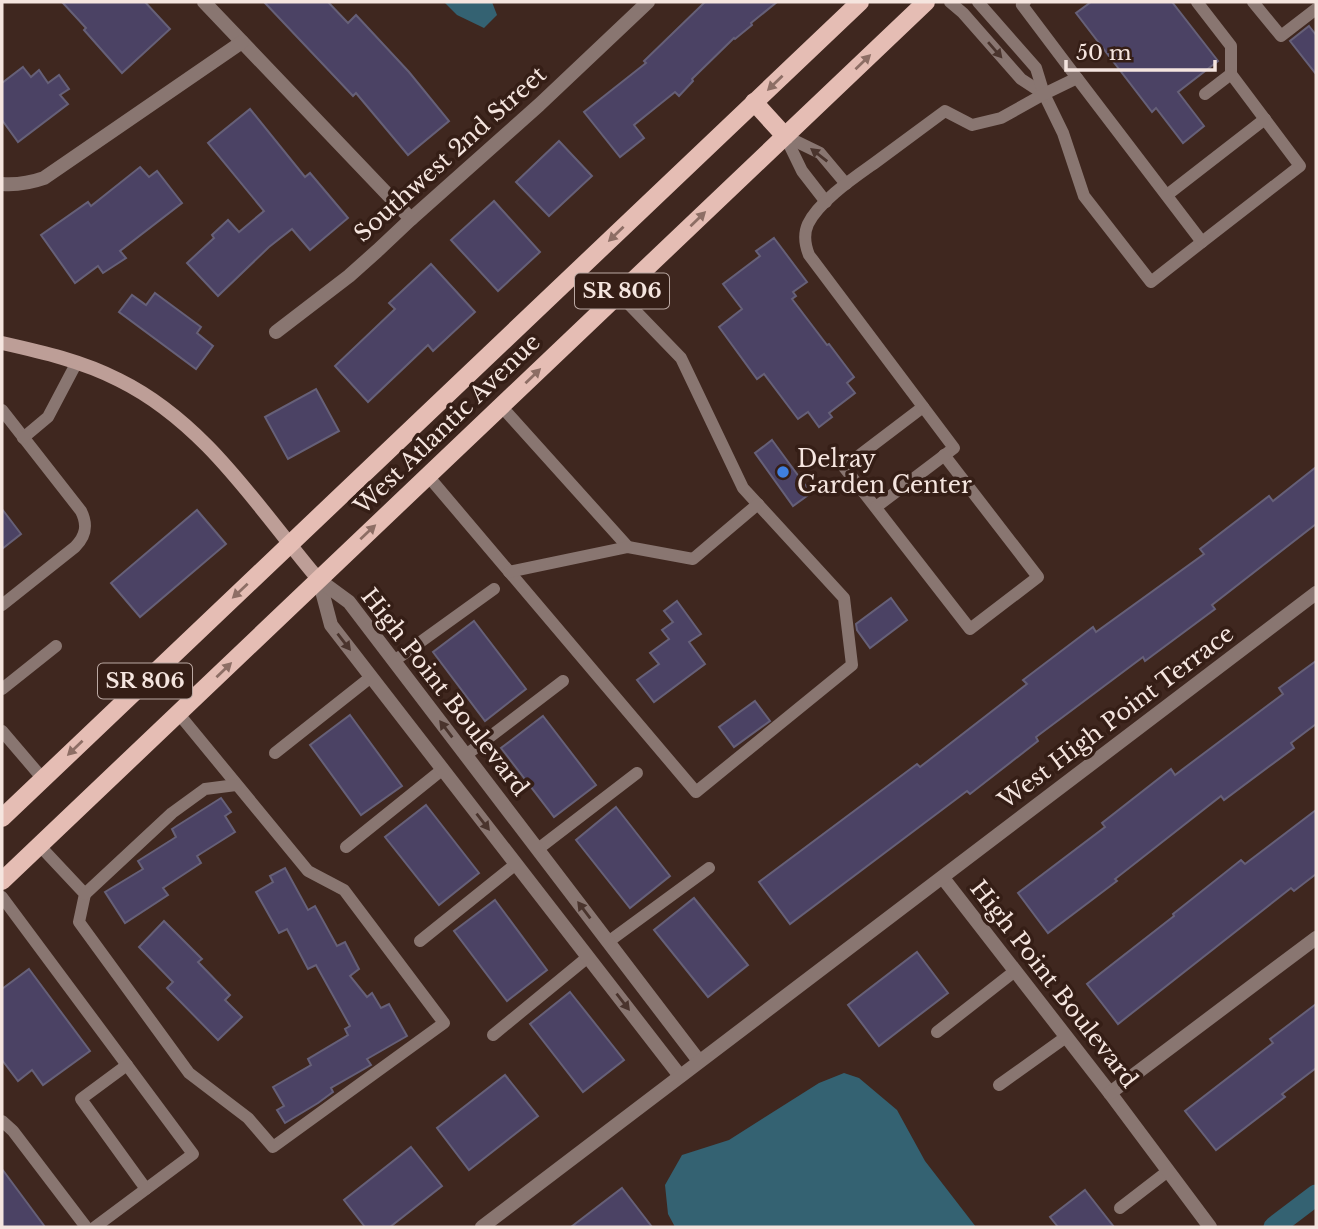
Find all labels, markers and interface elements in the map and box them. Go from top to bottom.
scale bar [1066,28,1215,72]
text: 50 m [1076,40,1132,66]
one-way arrow [987,41,1003,59]
one-way arrow [854,54,871,70]
street label: Southwest 2nd Street [348,60,552,248]
one-way arrow [767,74,784,90]
one-way arrow [810,148,828,163]
one-way arrow [689,211,706,227]
one-way arrow [608,225,625,241]
road number: SR 806 [575,274,669,308]
street label: West Atlantic Avenue [347,328,546,521]
one-way arrow [524,368,541,384]
place label: Delray Garden Center [797,445,972,499]
marker: Delray Garden Center [775,464,791,480]
one-way arrow [359,525,376,541]
one-way arrow [232,583,249,599]
street label: High Point Boulevard [355,583,535,801]
street label: West High Point Terrace [992,619,1239,815]
one-way arrow [337,632,352,650]
one-way arrow [215,662,232,679]
road number: SR 806 [98,664,192,698]
one-way arrow [439,720,453,738]
one-way arrow [67,740,84,756]
one-way arrow [476,812,491,830]
street label: High Point Boulevard [964,875,1144,1093]
one-way arrow [577,901,591,919]
one-way arrow [615,992,630,1010]

